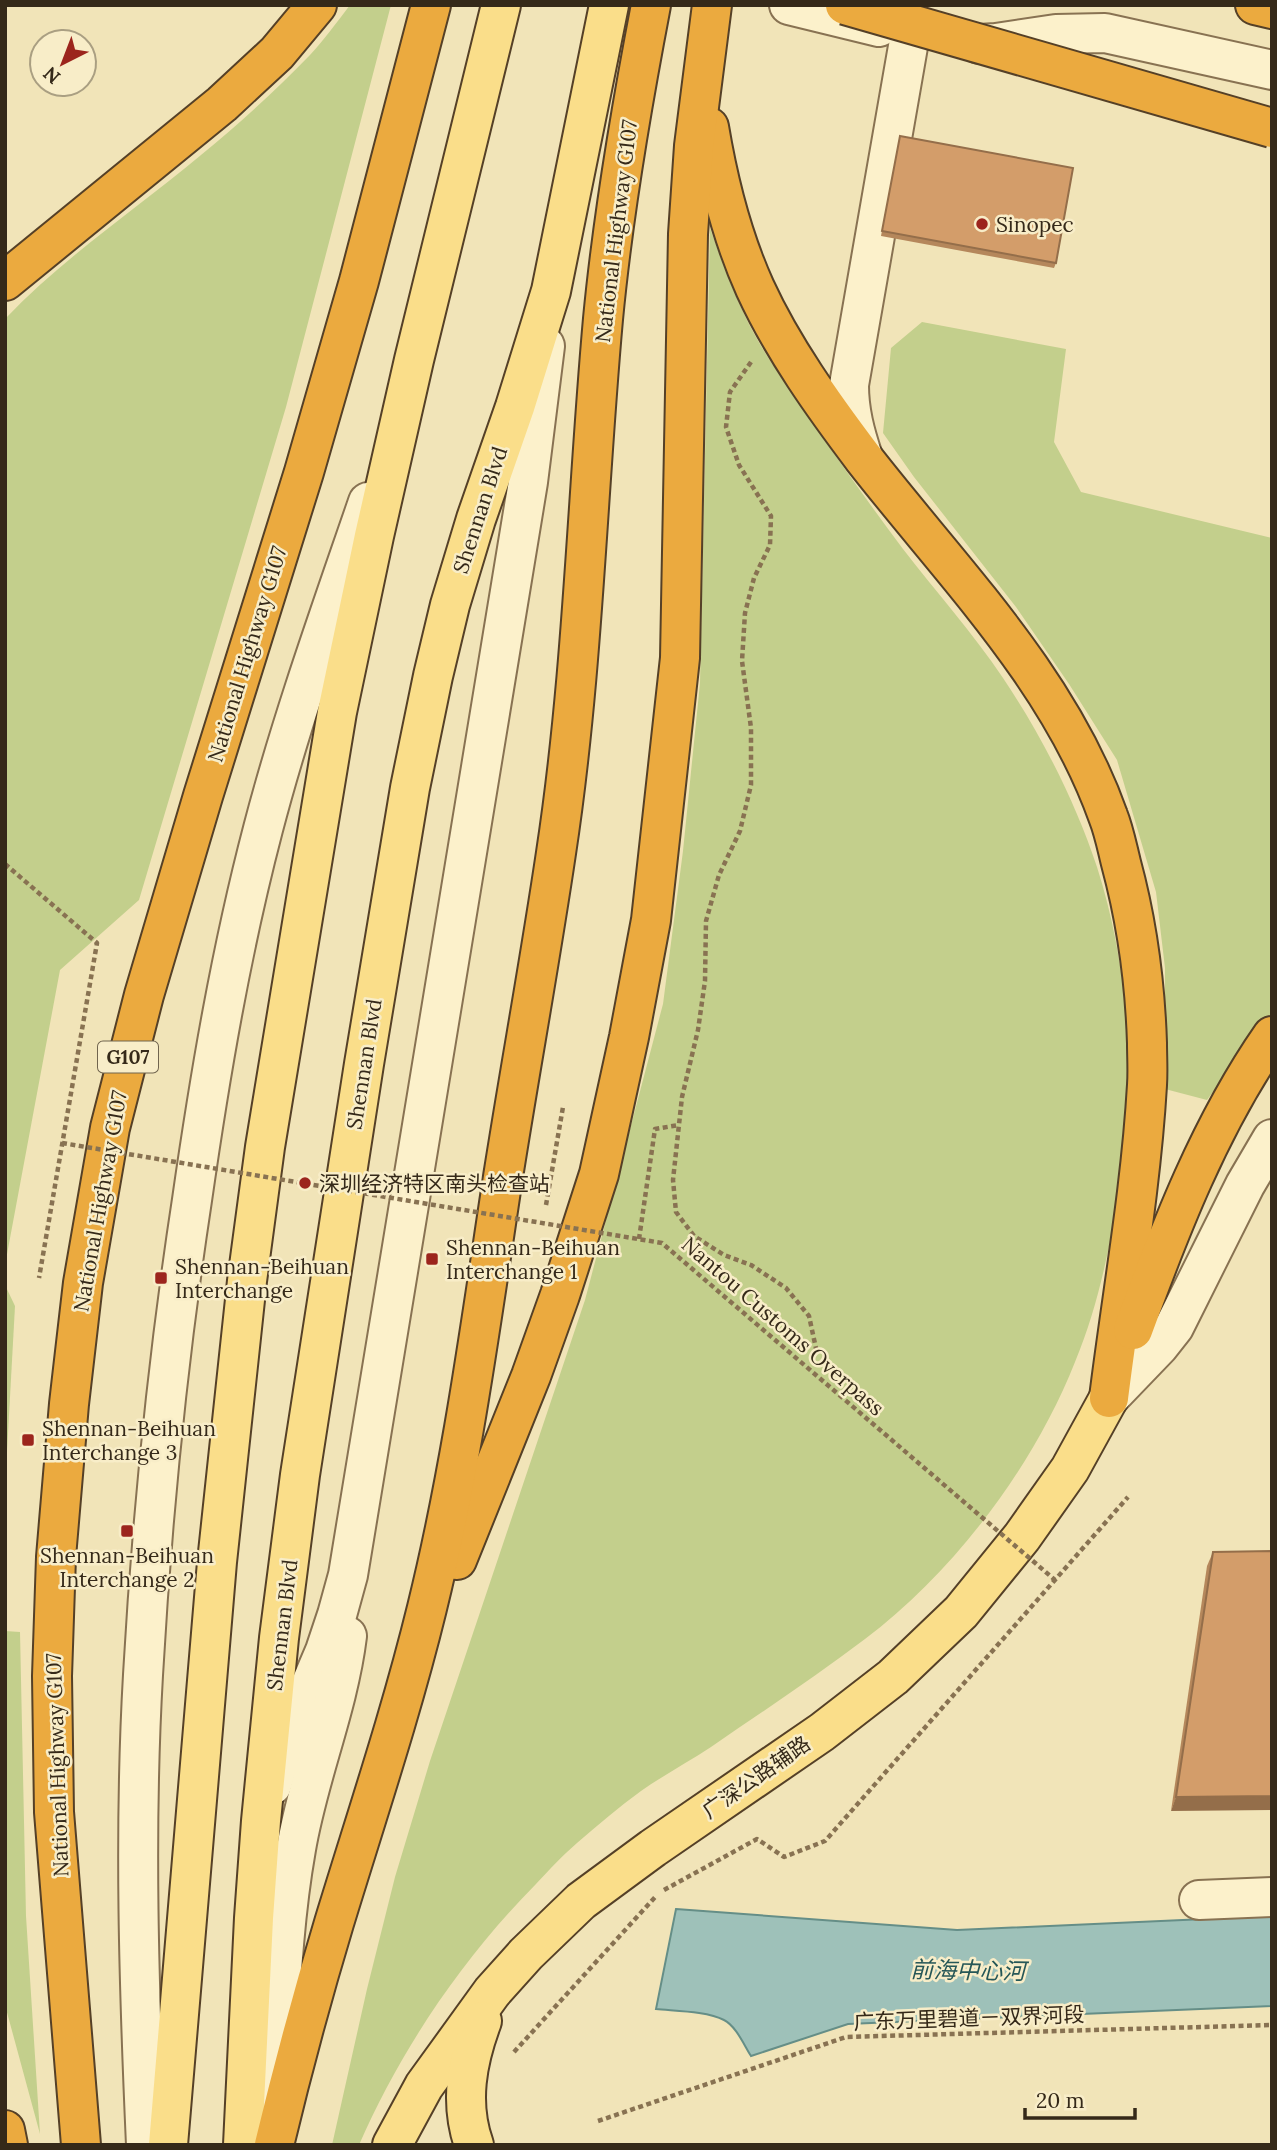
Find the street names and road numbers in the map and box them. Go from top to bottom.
street label: National Highway G107 [589,118,643,344]
street label: Shennan Blvd [447,443,513,577]
street label: National Highway G107 [201,543,293,765]
street label: Shennan Blvd [340,997,388,1131]
road number: G107 [98,1042,158,1072]
street label: National Highway G107 [67,1088,133,1314]
street label: Nantou Customs Overpass [676,1231,890,1421]
street label: Shennan Blvd [261,1558,303,1692]
street label: National Highway G107 [40,1652,74,1877]
street label: 广深公路辅路 [697,1730,815,1824]
street label: 广东万里碧道－双界河段 [853,2000,1085,2036]

